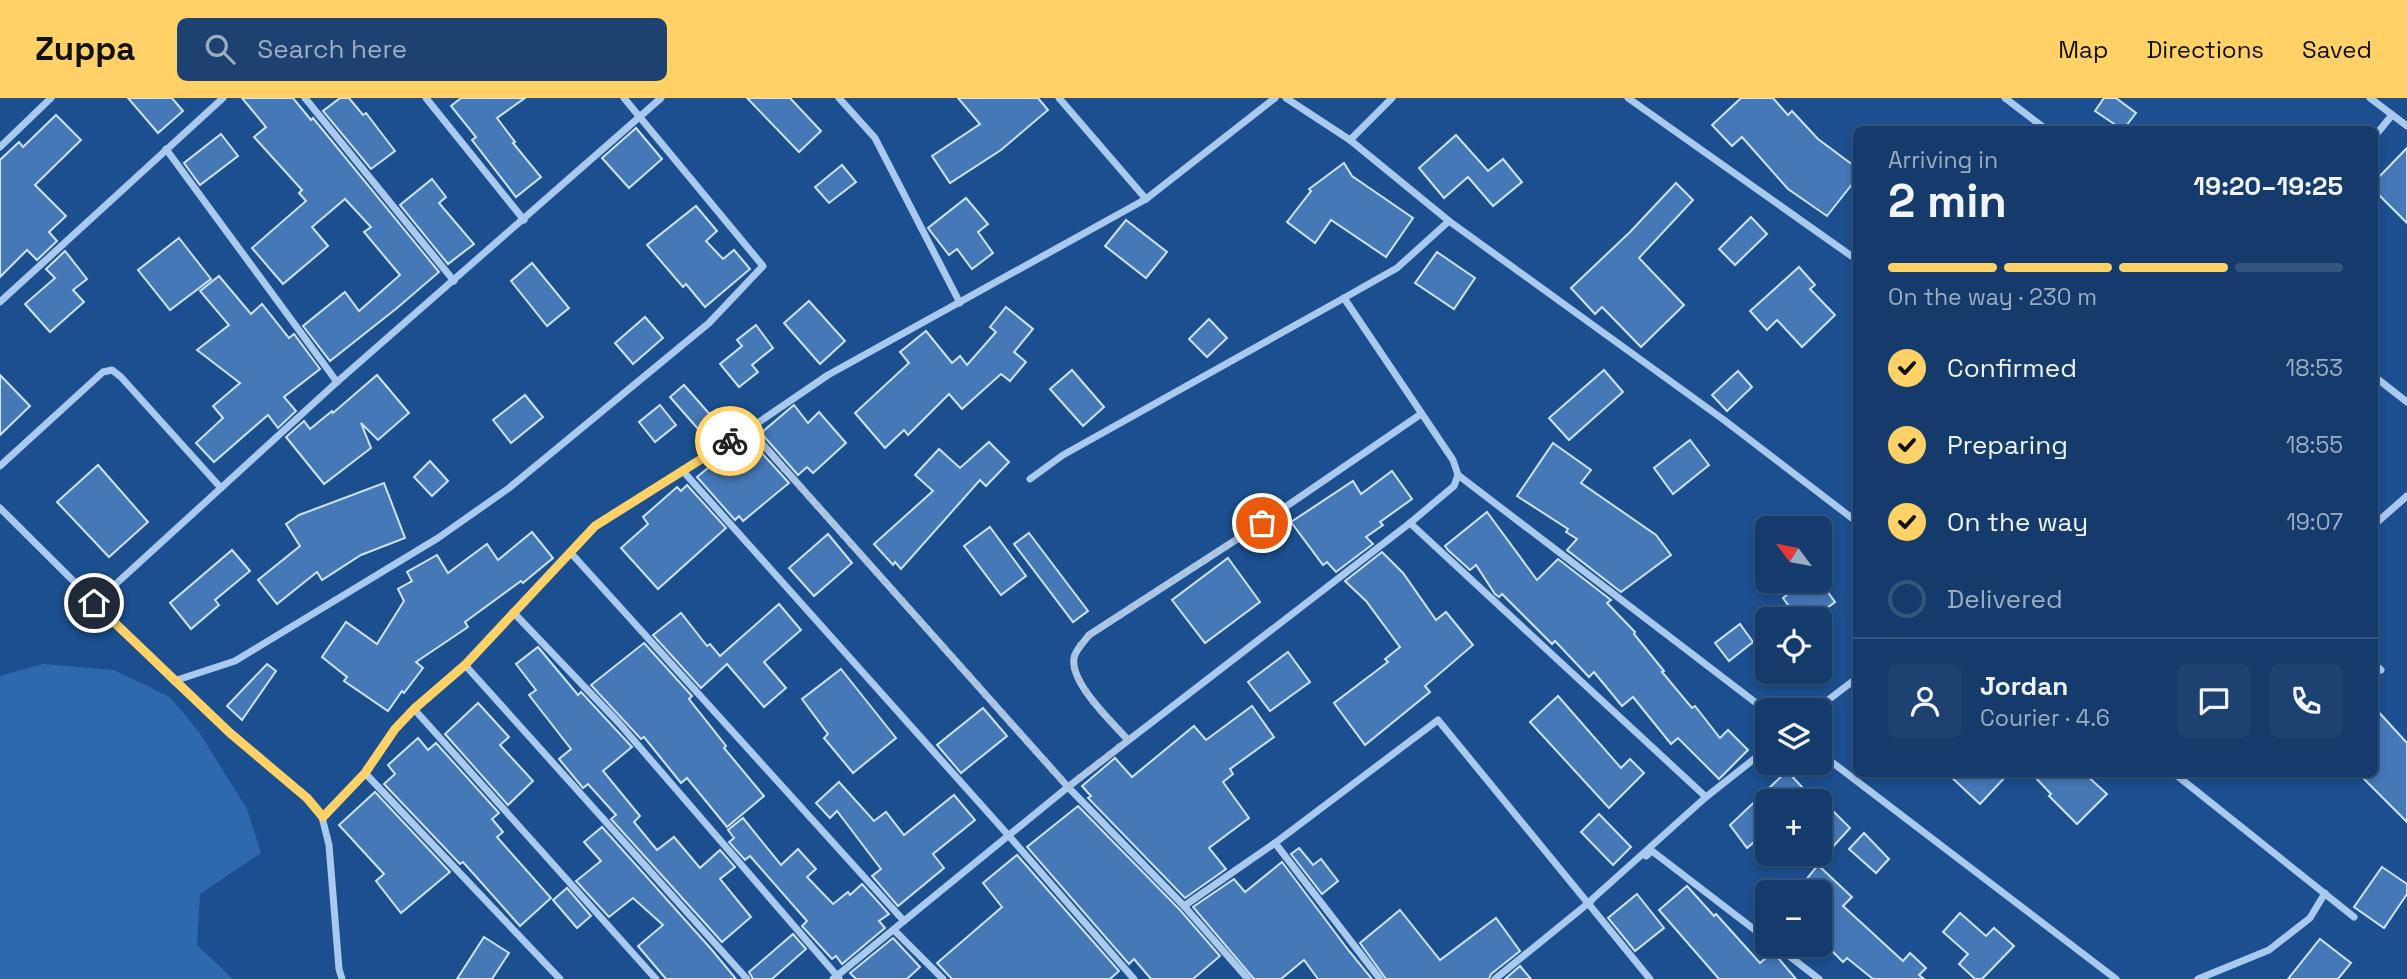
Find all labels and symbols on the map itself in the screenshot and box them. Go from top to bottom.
courier [695,406,765,476]
pin [1232,493,1292,553]
north arrow [1755,516,1832,593]
pin [64,573,124,633]

